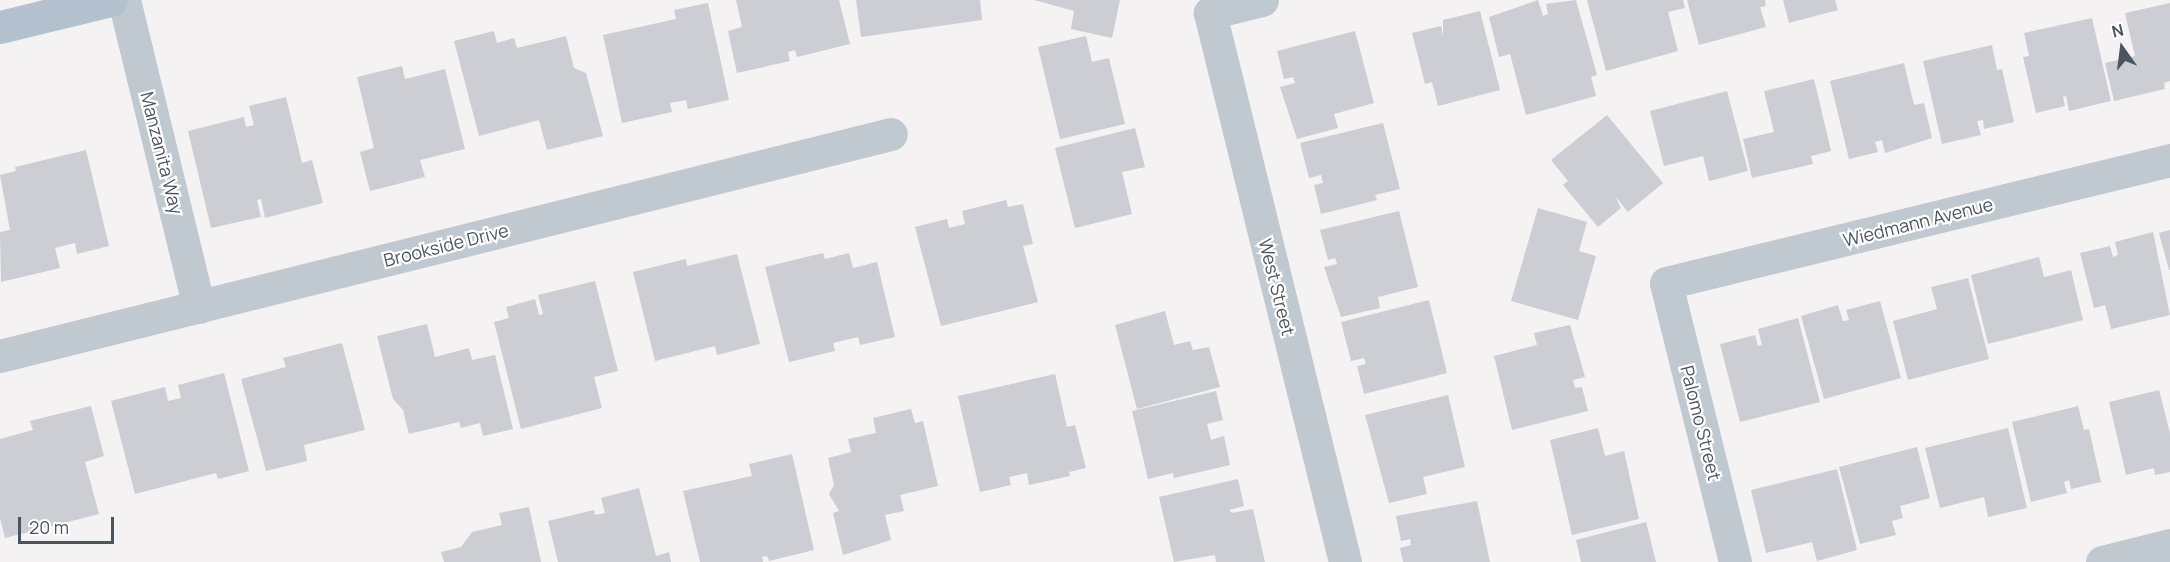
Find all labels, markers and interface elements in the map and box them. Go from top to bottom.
north arrow [2092,18,2152,78]
text: N [2109,18,2126,43]
street label: Manzanita Way [136,90,188,216]
street label: Wiedmann Avenue [1841,193,1995,251]
street label: Brookside Drive [381,219,511,271]
street label: West Street [1254,236,1300,338]
street label: Palomo Street [1676,363,1726,483]
scale bar [21,505,117,543]
text: 20 m [29,515,69,539]

